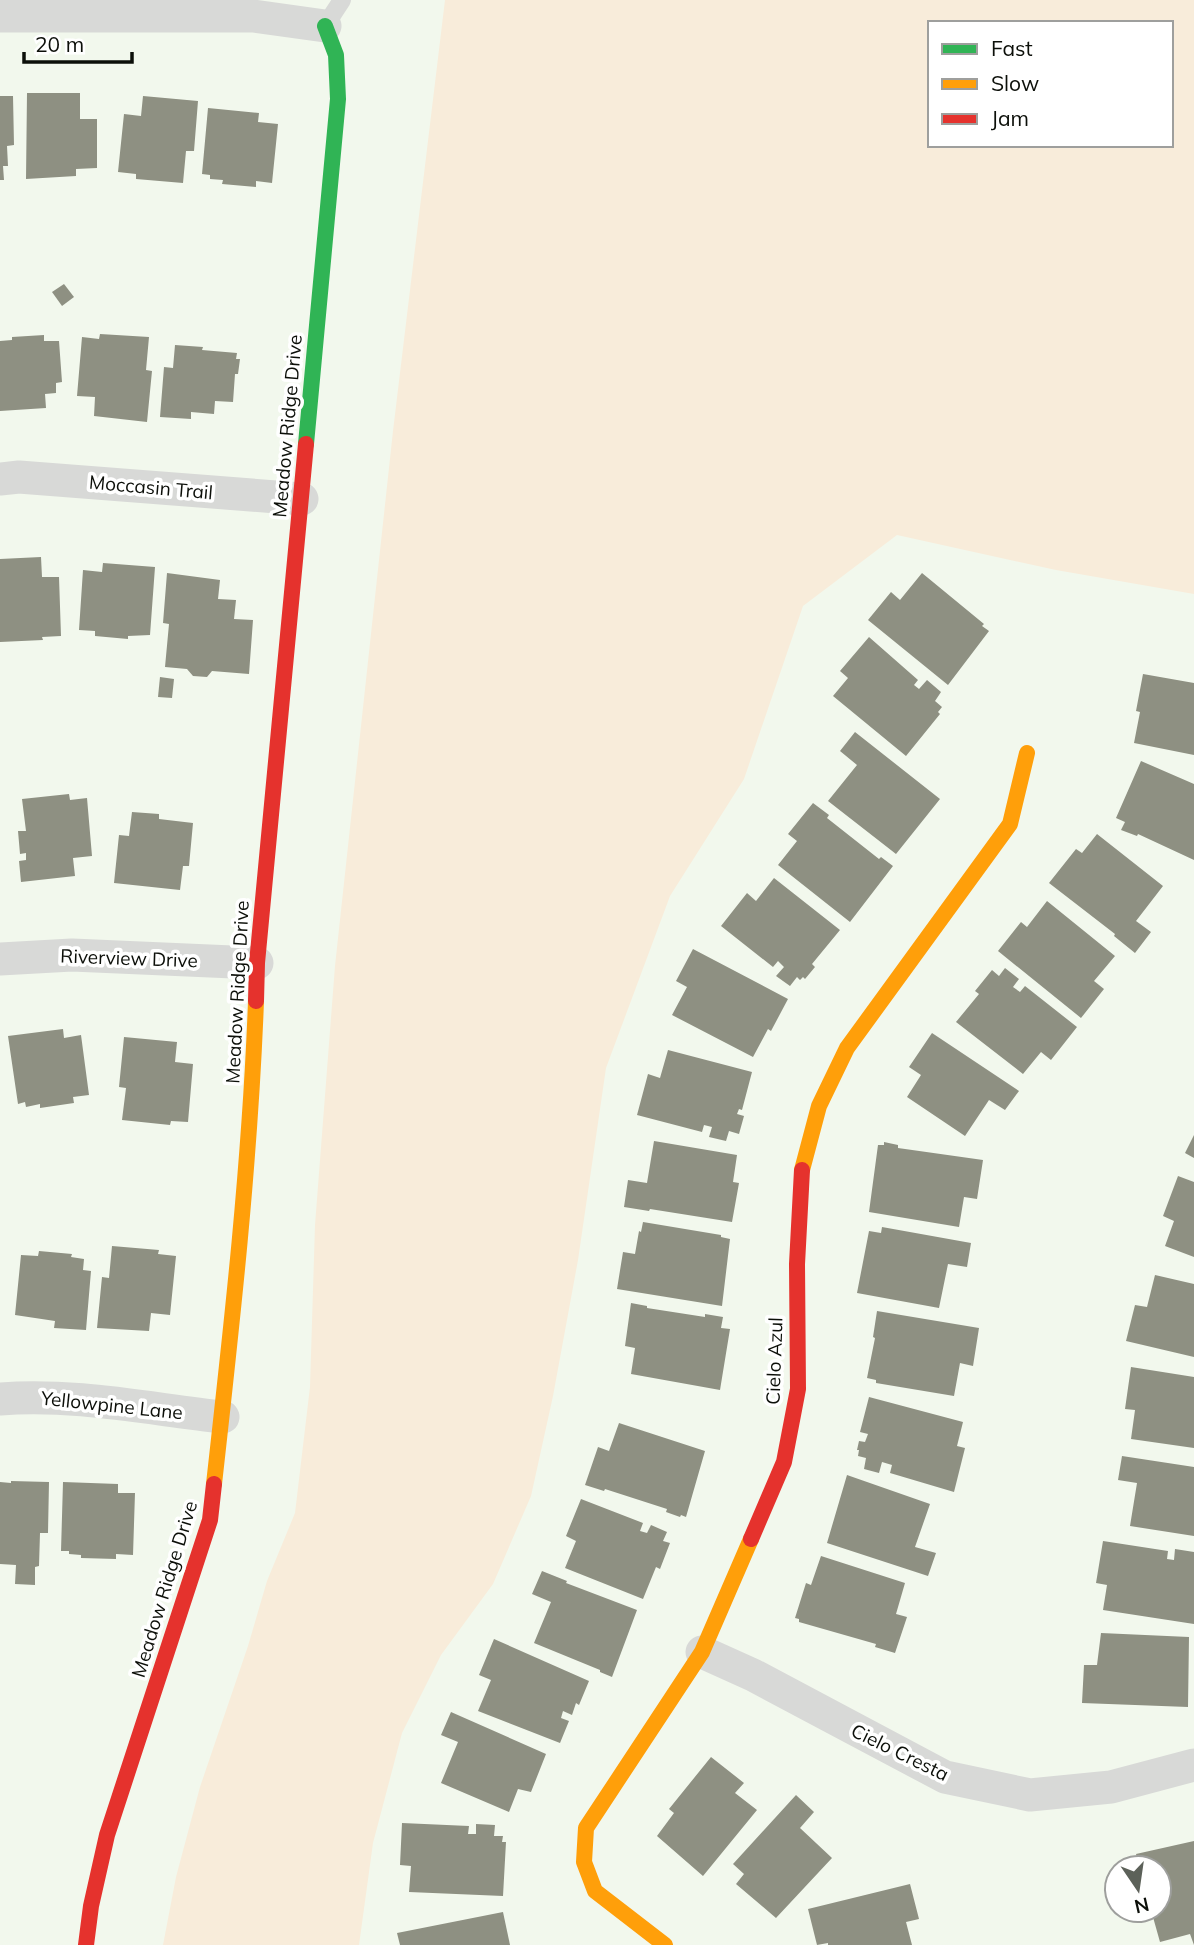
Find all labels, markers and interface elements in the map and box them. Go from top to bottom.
scale bar [24,21,133,65]
legend [928,21,1173,147]
text: 20 m [35,31,84,57]
text: Fast [991,35,1033,61]
text: Slow [991,70,1039,96]
text: Jam [991,105,1029,131]
street label: Meadow Ridge Drive [267,334,307,518]
street label: Moccasin Trail [88,470,214,504]
street label: Meadow Ridge Drive [220,900,254,1084]
street label: Riverview Drive [60,944,198,972]
street label: Cielo Azul [760,1317,788,1405]
street label: Yellowpine Lane [39,1386,184,1424]
street label: Meadow Ridge Drive [126,1498,202,1680]
street label: Cielo Cresta [847,1718,953,1786]
north arrow [1103,1854,1173,1924]
text: N [1132,1892,1152,1919]

